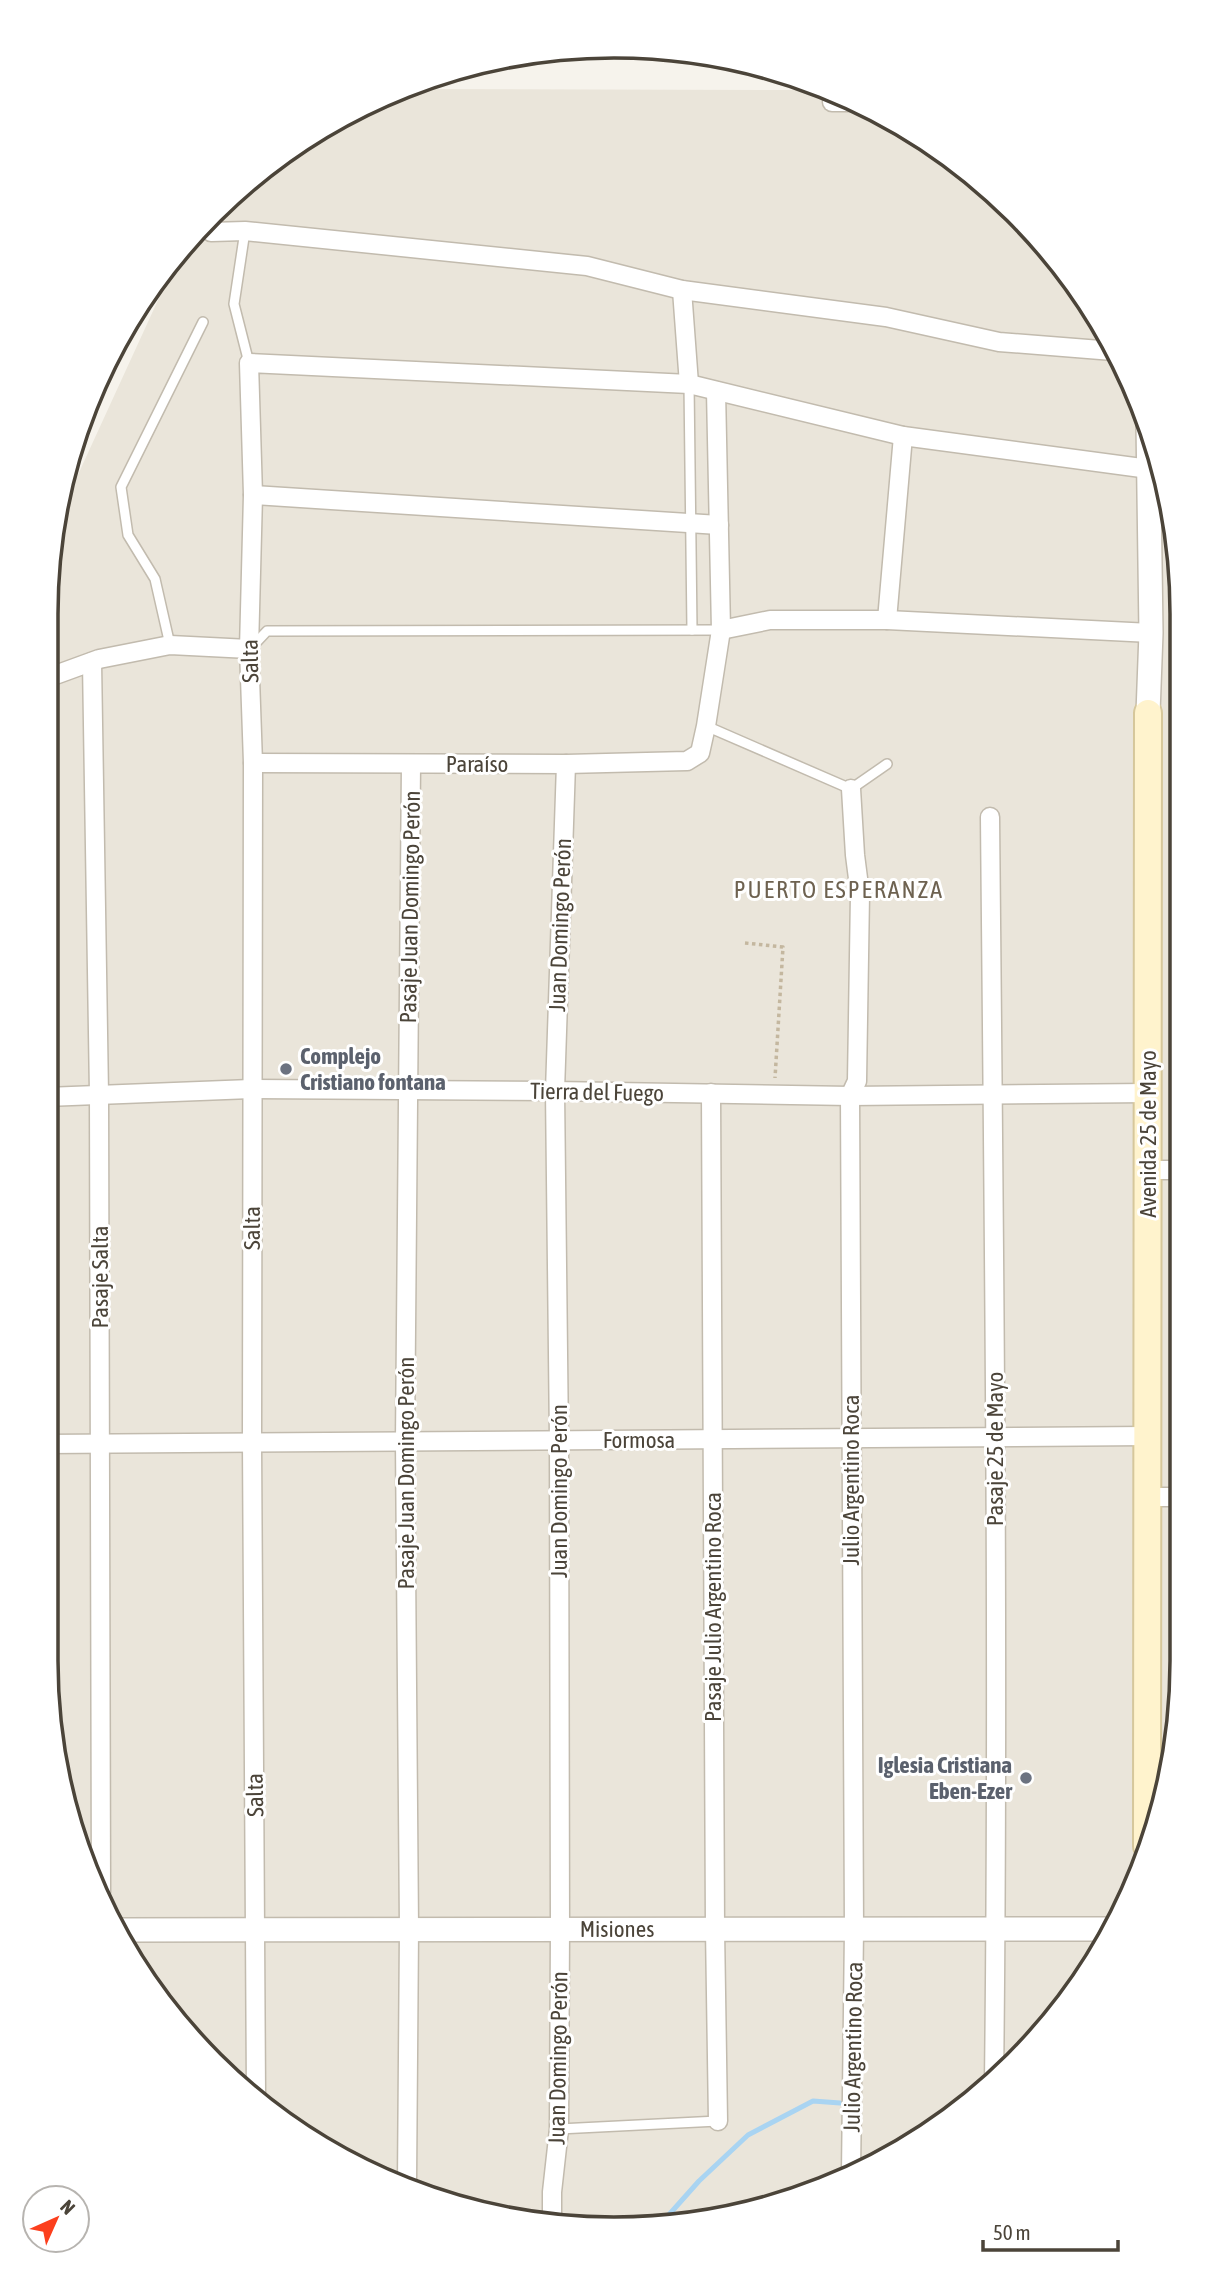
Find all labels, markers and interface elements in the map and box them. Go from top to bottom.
street label: Salta [237,639,263,683]
street label: Paraíso [446,751,508,777]
street label: Pasaje Juan Domingo Perón [395,790,425,1024]
street label: Juan Domingo Perón [544,838,576,1012]
district label: PUERTO ESPERANZA [734,876,944,903]
place label: Complejo Cristiano fontana [300,1043,446,1095]
street label: Avenida 25 de Mayo [1135,1050,1161,1218]
marker: Complejo Cristiano fontana [278,1061,294,1077]
street label: Tierra del Fuego [530,1078,664,1106]
street label: Salta [239,1206,265,1250]
street label: Pasaje Salta [87,1226,113,1328]
street label: Pasaje Juan Domingo Perón [393,1357,419,1590]
street label: Pasaje 25 de Mayo [982,1372,1008,1526]
street label: Julio Argentino Roca [838,1395,864,1565]
street label: Juan Domingo Perón [546,1404,572,1578]
street label: Formosa [603,1427,675,1453]
street label: Pasaje Julio Argentino Roca [700,1492,726,1722]
place label: Iglesia Cristiana Eben-Ezer [878,1752,1013,1804]
marker: Iglesia Cristiana Eben-Ezer [1018,1770,1034,1786]
street label: Salta [242,1773,268,1817]
street label: Misiones [580,1916,654,1942]
street label: Julio Argentino Roca [839,1961,867,2133]
street label: Juan Domingo Perón [543,1971,573,2145]
north arrow [21,2184,91,2254]
text: N [56,2195,80,2219]
scale bar [983,2208,1118,2252]
text: 50 m [993,2220,1031,2244]

